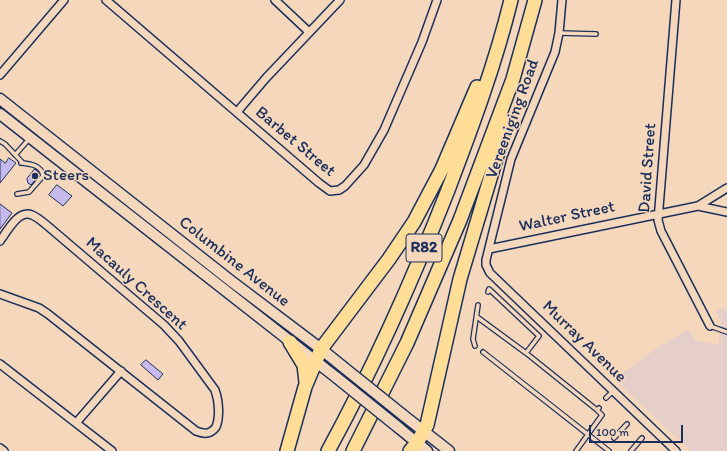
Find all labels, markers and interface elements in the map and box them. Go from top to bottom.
street label: Vereeniging Road [482,56,544,182]
street label: Barbet Street [251,102,339,182]
street label: David Street [635,122,661,214]
place label: Steers [43,166,89,186]
marker: Steers [30,171,40,181]
street label: Walter Street [517,197,617,237]
street label: Columbine Avenue [174,212,294,312]
street label: Macauly Crescent [81,233,191,335]
road number: R82 [406,234,442,262]
street label: Murray Avenue [538,297,630,387]
scale bar [591,417,685,443]
text: 100 m [596,425,629,439]

